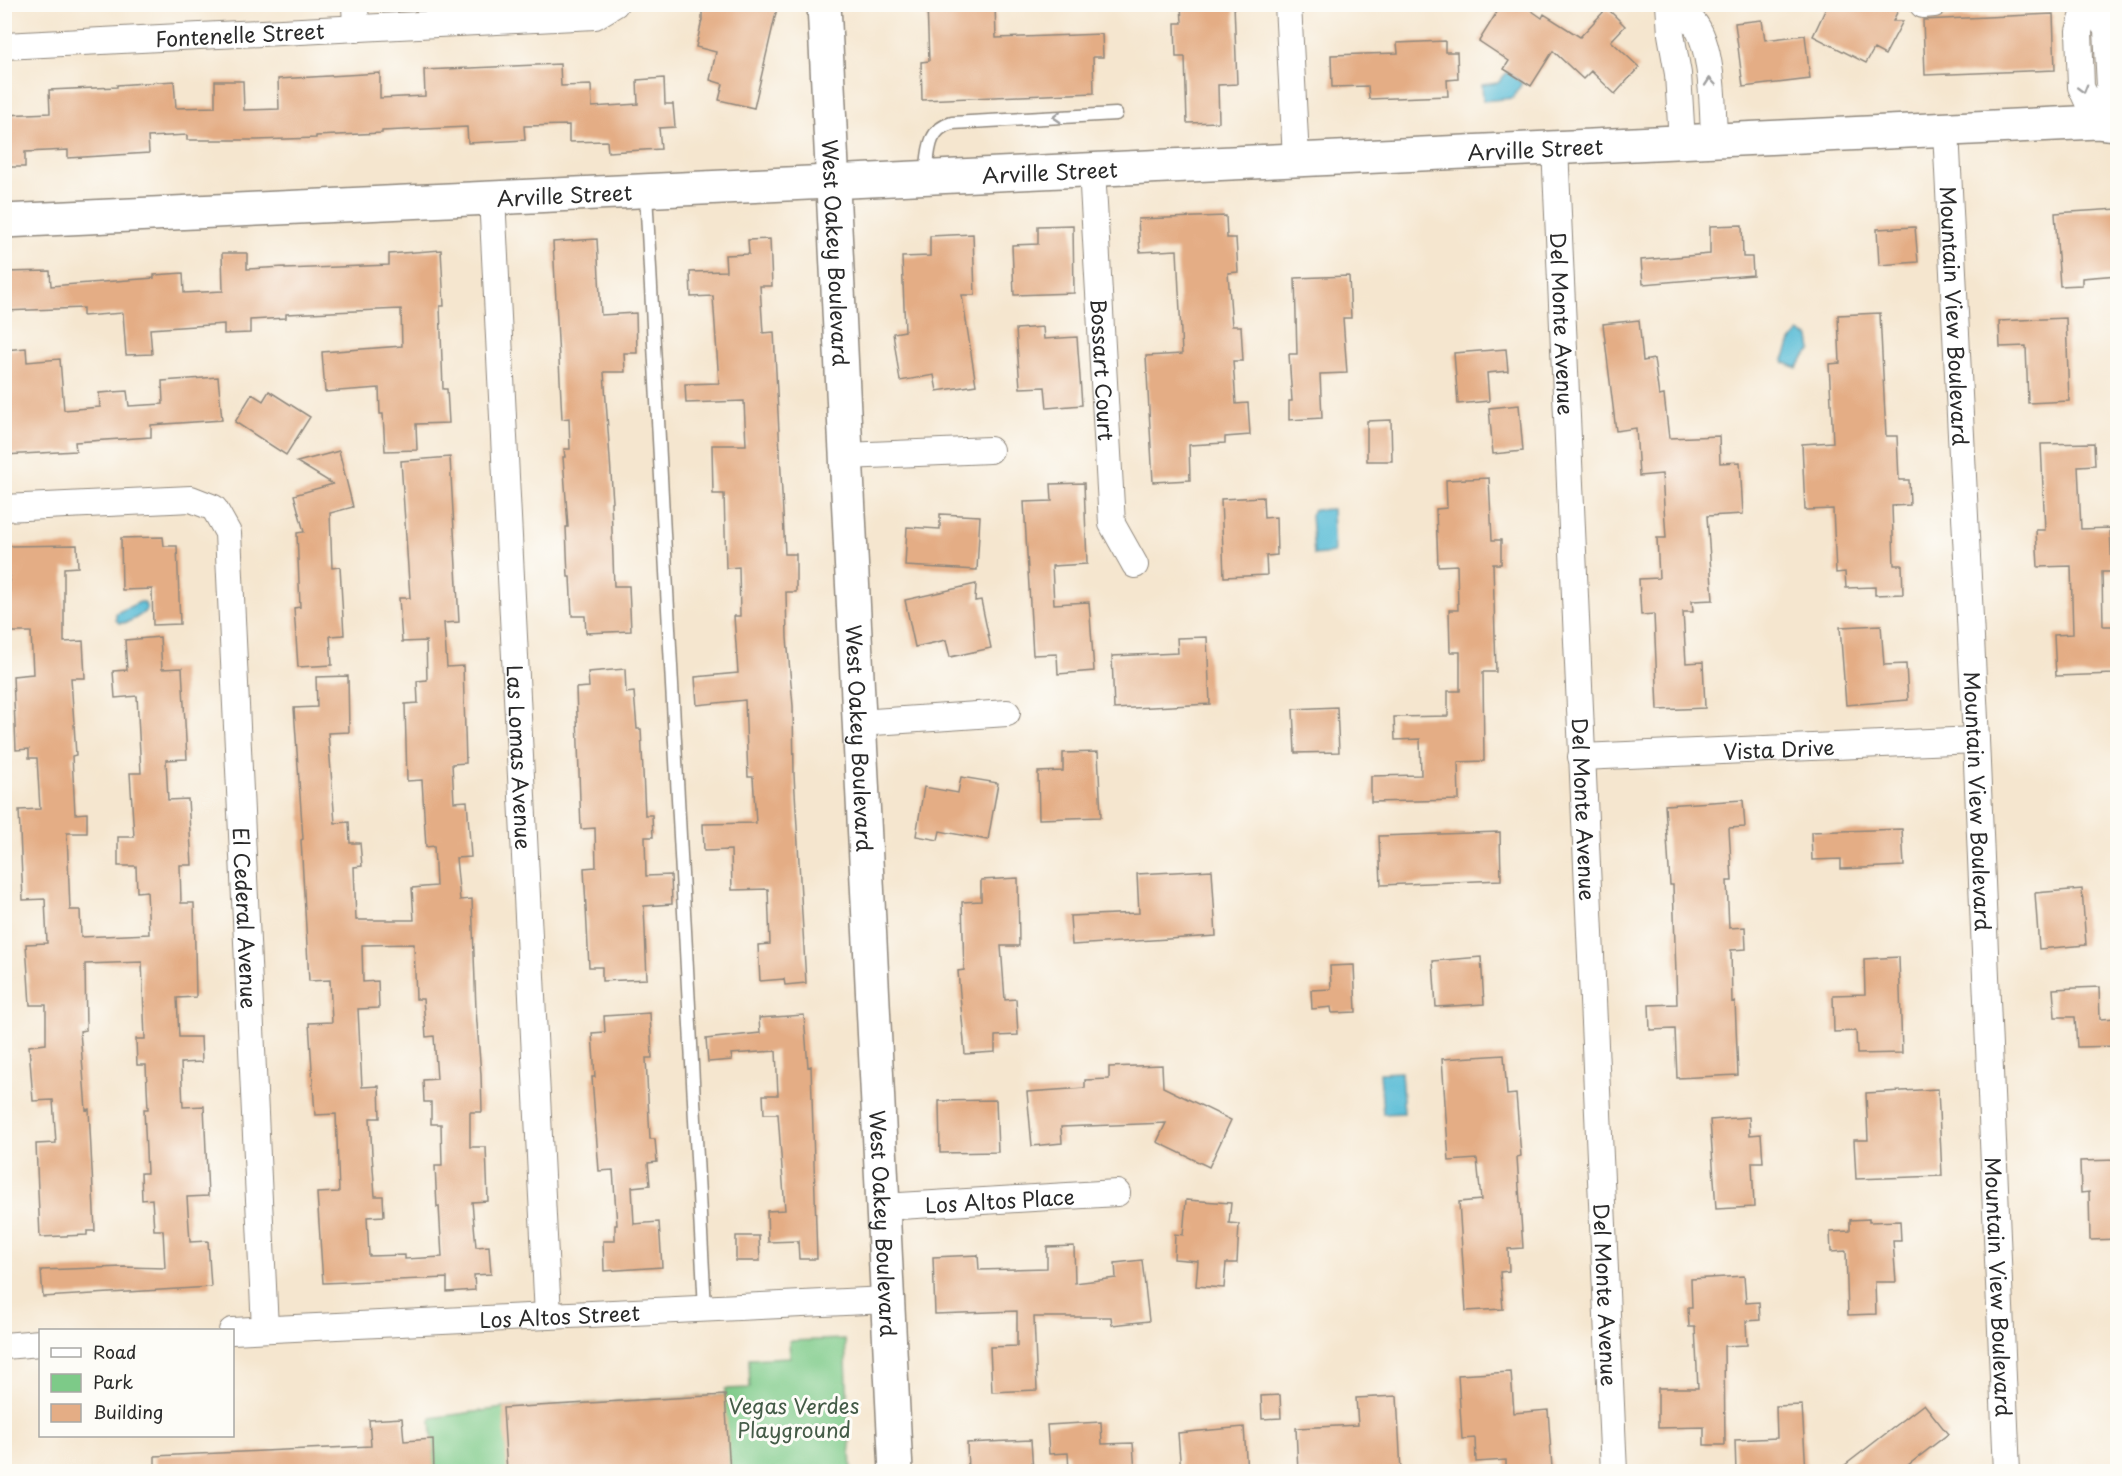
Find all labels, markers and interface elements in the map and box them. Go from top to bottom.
street label: Fontenelle Street [154,14,325,54]
one-way arrow [1704,78,1717,87]
one-way arrow [2076,84,2089,94]
one-way arrow [1053,111,1062,124]
street label: Arville Street [1467,129,1604,168]
street label: West Oakey Boulevard [815,138,858,367]
street label: Arville Street [981,152,1118,191]
street label: Arville Street [496,175,633,214]
street label: Mountain View Boulevard [1933,185,1978,446]
street label: Del Monte Avenue [1543,232,1583,416]
street label: Bossart Court [1083,298,1123,442]
street label: West Oakey Boulevard [838,624,882,852]
street label: Las Lomas Avenue [499,664,541,851]
street label: Mountain View Boulevard [1957,671,2000,932]
street label: Del Monte Avenue [1564,717,1605,901]
street label: Vista Drive [1722,730,1835,767]
street label: El Cederal Avenue [226,826,266,1010]
street label: West Oakey Boulevard [862,1109,905,1338]
street label: Mountain View Boulevard [1978,1156,2021,1417]
street label: Los Altos Place [924,1180,1076,1220]
street label: Del Monte Avenue [1586,1203,1626,1387]
street label: Los Altos Street [479,1296,641,1335]
legend [39,1329,234,1437]
text: Road [93,1338,137,1365]
text: Park [93,1368,133,1395]
park label: Vegas Verdes Playground [729,1389,859,1445]
text: Building [93,1398,163,1425]

